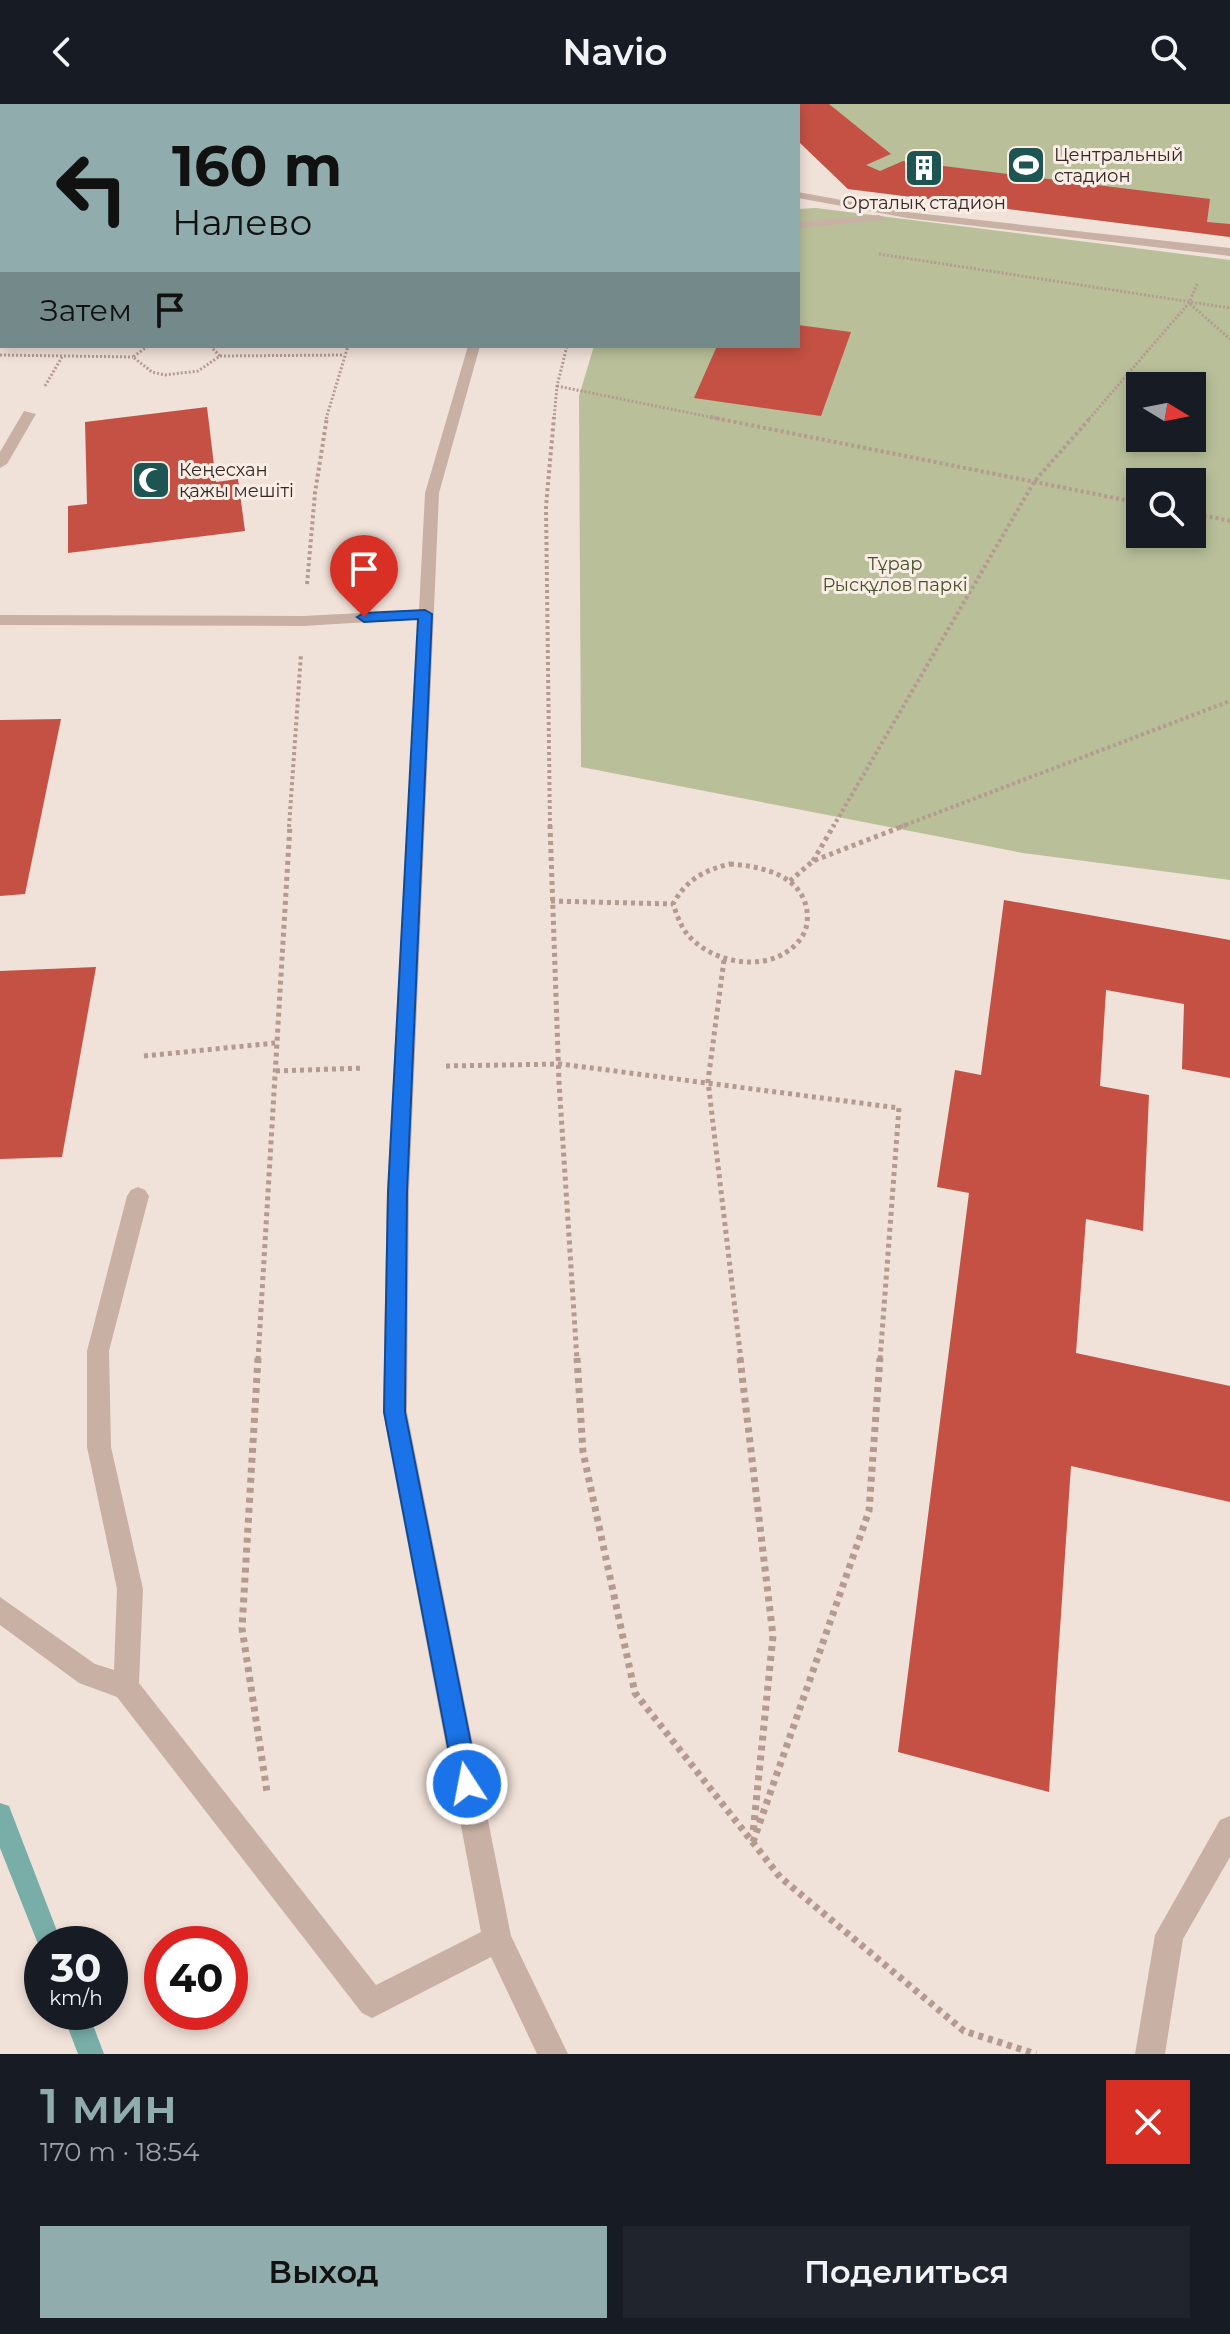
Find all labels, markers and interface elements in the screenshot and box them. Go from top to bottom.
icon: back [40,30,84,74]
text: Navio [562,30,668,74]
icon: search [1146,30,1190,74]
text: 160 m [172,132,342,200]
icon: left [40,136,144,240]
sports icon: Центральный стадион [1005,144,1047,186]
place label: Центральный стадион [1054,144,1183,187]
building icon: Орталық стадион [903,147,945,189]
place label: Орталық стадион [842,192,1006,214]
text: Налево [172,200,312,244]
icon: arrive [148,288,192,332]
text: Затем [40,292,132,329]
north arrow [1126,372,1206,452]
map controls [1126,372,1206,548]
mosque icon: Кеңесхан қажы мешіті [130,459,172,501]
place label: Кеңесхан қажы мешіті [179,459,294,502]
button: search [1126,468,1206,548]
pin [330,535,398,617]
icon: arrive [342,547,386,591]
park label: Тұрар Рысқұлов паркі [822,553,968,596]
position arrow [425,1742,509,1826]
speed limit sign: 40 [144,1926,248,2030]
text: 30 [51,1943,101,1992]
text: km/h [49,1986,103,2010]
text: 1 мин [40,2077,177,2135]
button: close [1106,2080,1190,2164]
text: 170 m · 18:54 [40,2136,199,2168]
button: Выход [40,2226,607,2318]
button: Поделиться [623,2226,1190,2318]

